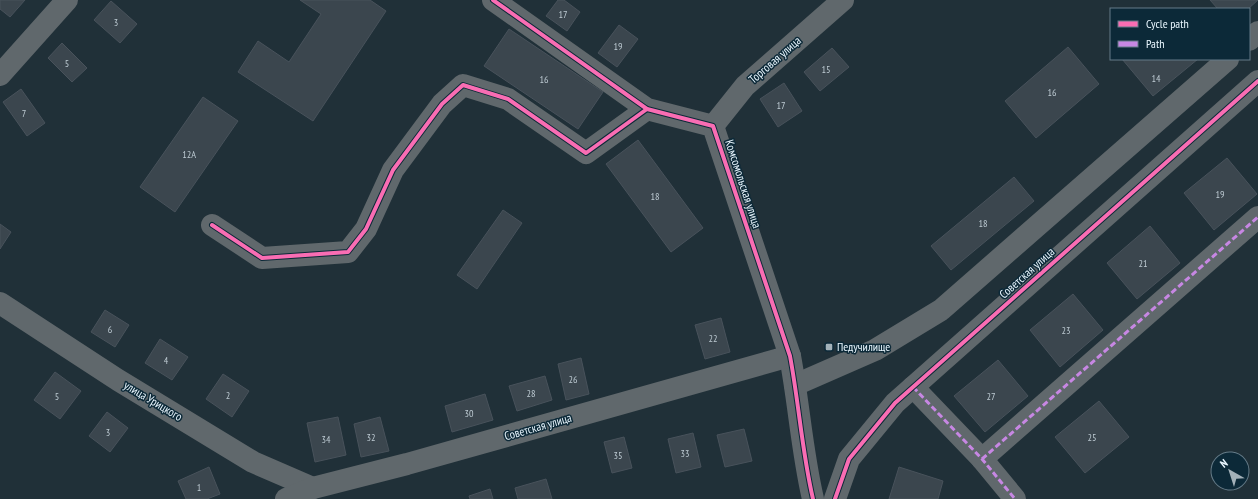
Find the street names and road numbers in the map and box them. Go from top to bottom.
street label: Торговая улица [745,33,804,86]
street label: Комсомольская улица [722,138,765,230]
street label: Советская улица [996,244,1058,301]
street label: улица Урицкого [121,377,185,424]
street label: Советская улица [502,410,573,443]

